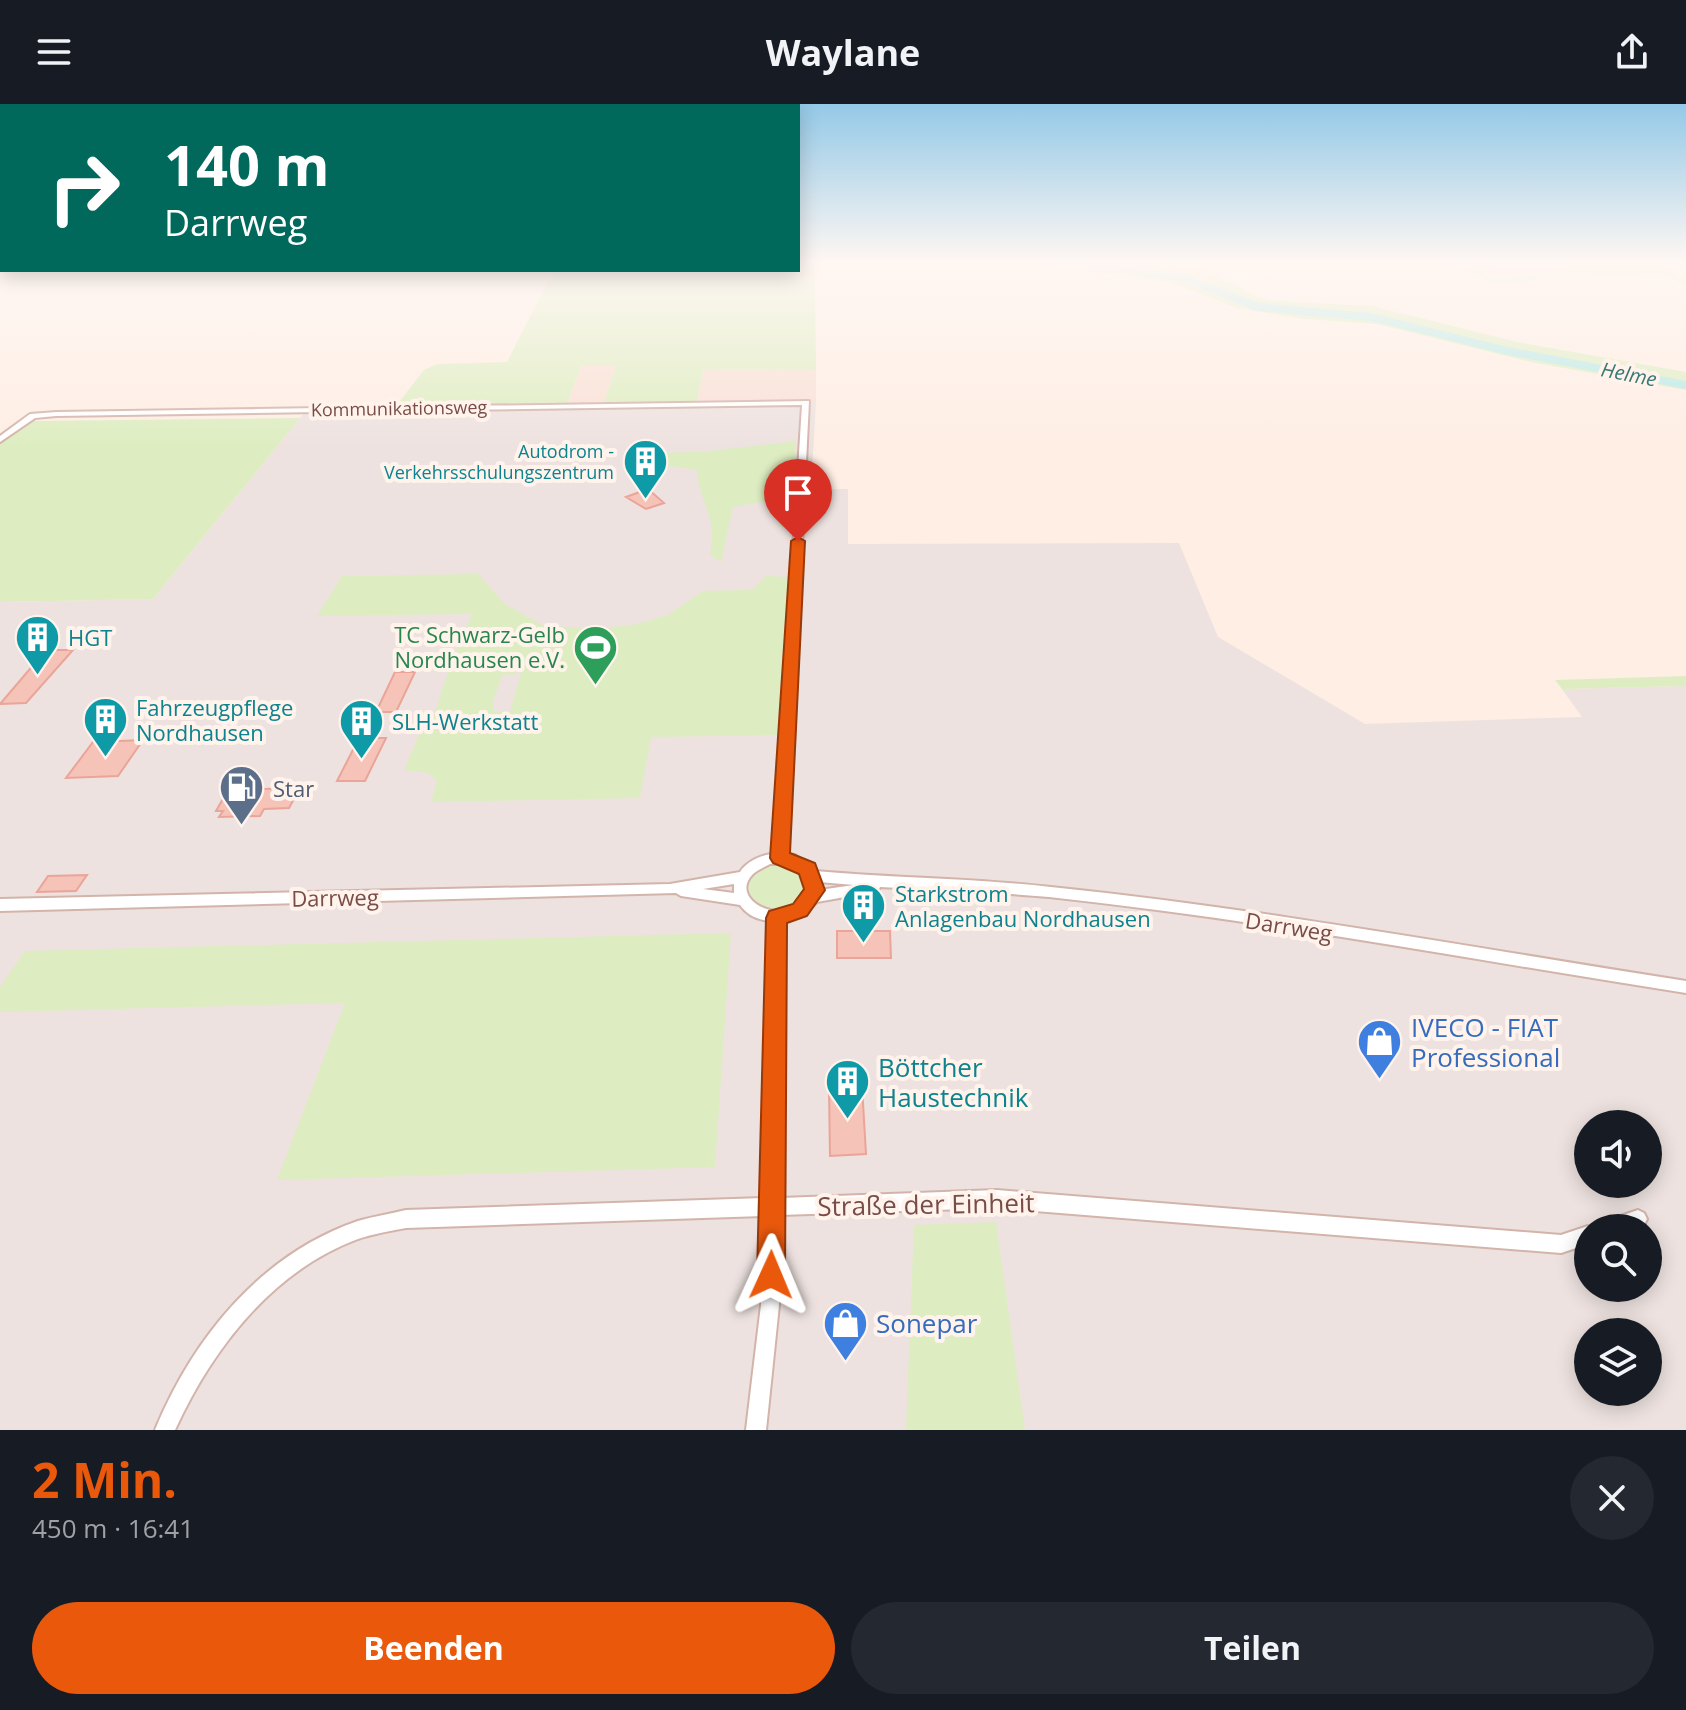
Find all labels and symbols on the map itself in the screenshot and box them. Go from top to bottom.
water label: Helme [1599,355,1659,393]
street label: Kommunikationsweg [311,394,488,422]
building icon: Autodrom - Verkehrsschulungszentrum [621,437,669,500]
place label: Autodrom - Verkehrsschulungszentrum [384,439,614,484]
pin [764,459,832,541]
building icon: HGT [13,613,61,676]
place label: TC Schwarz-Gelb Nordhausen e.V. [394,619,565,674]
place label: HGT [68,622,112,652]
sports icon: TC Schwarz-Gelb Nordhausen e.V. [572,623,620,686]
place label: Fahrzeugpflege Nordhausen [136,692,293,747]
building icon: Fahrzeugpflege Nordhausen [81,696,129,759]
building icon: SLH-Werkstatt [337,697,385,760]
place label: SLH-Werkstatt [392,706,538,736]
fuel station icon: Star [218,764,266,827]
place label: Star [273,773,314,803]
place label: Starkstrom Anlagenbau Nordhausen [895,878,1151,933]
street label: Darrweg [291,881,379,913]
building icon: Starkstrom Anlagenbau Nordhausen [840,882,888,945]
street label: Darrweg [1243,904,1335,948]
place label: IVECO - FIAT Professional [1411,1009,1560,1075]
shop icon: IVECO - FIAT Professional [1356,1018,1404,1081]
place label: Böttcher Haustechnik [878,1049,1029,1115]
building icon: Böttcher Haustechnik [823,1058,871,1121]
street label: Straße der Einheit [817,1184,1035,1224]
position arrow [729,1233,813,1317]
shop icon: Sonepar [821,1299,869,1362]
place label: Sonepar [876,1305,978,1341]

